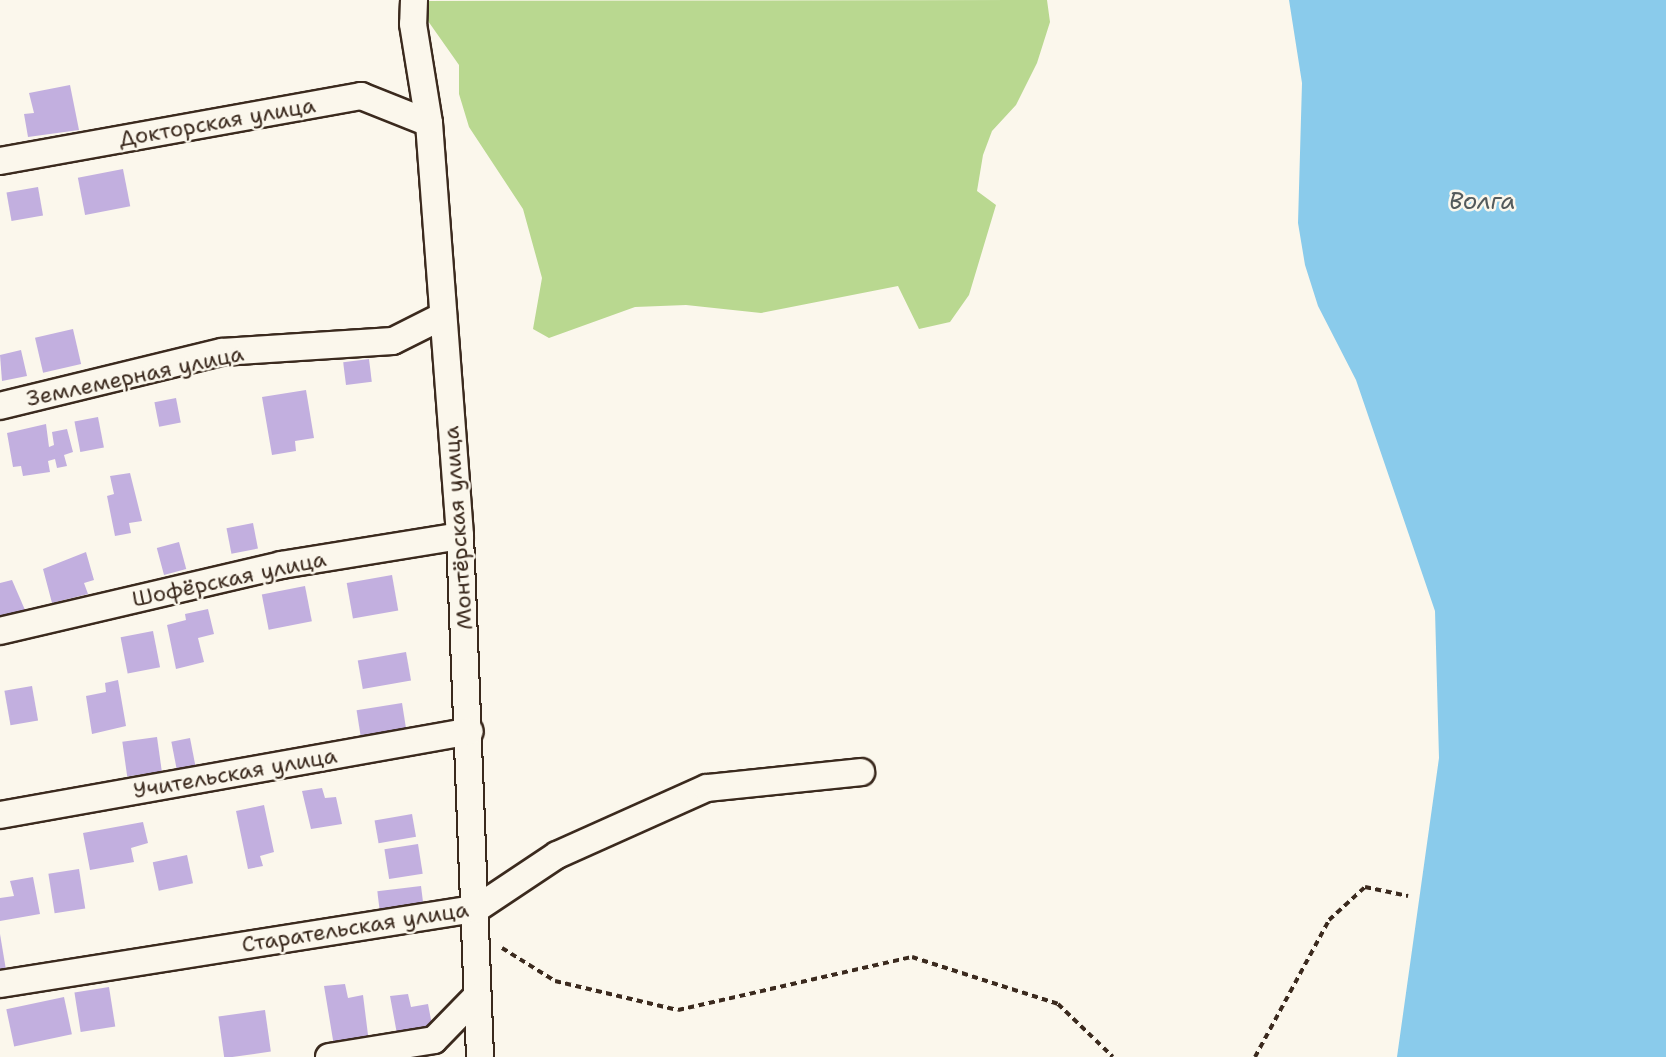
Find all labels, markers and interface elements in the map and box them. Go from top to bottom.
street label: Докторская улица [117,92,317,152]
water label: Волга [1449,188,1515,216]
street label: Землемерная улица [24,340,246,412]
street label: Монтёрская улица [438,425,478,631]
street label: Шофёрская улица [130,546,328,612]
street label: Учительская улица [131,742,339,804]
street label: Старательская улица [240,896,470,958]

